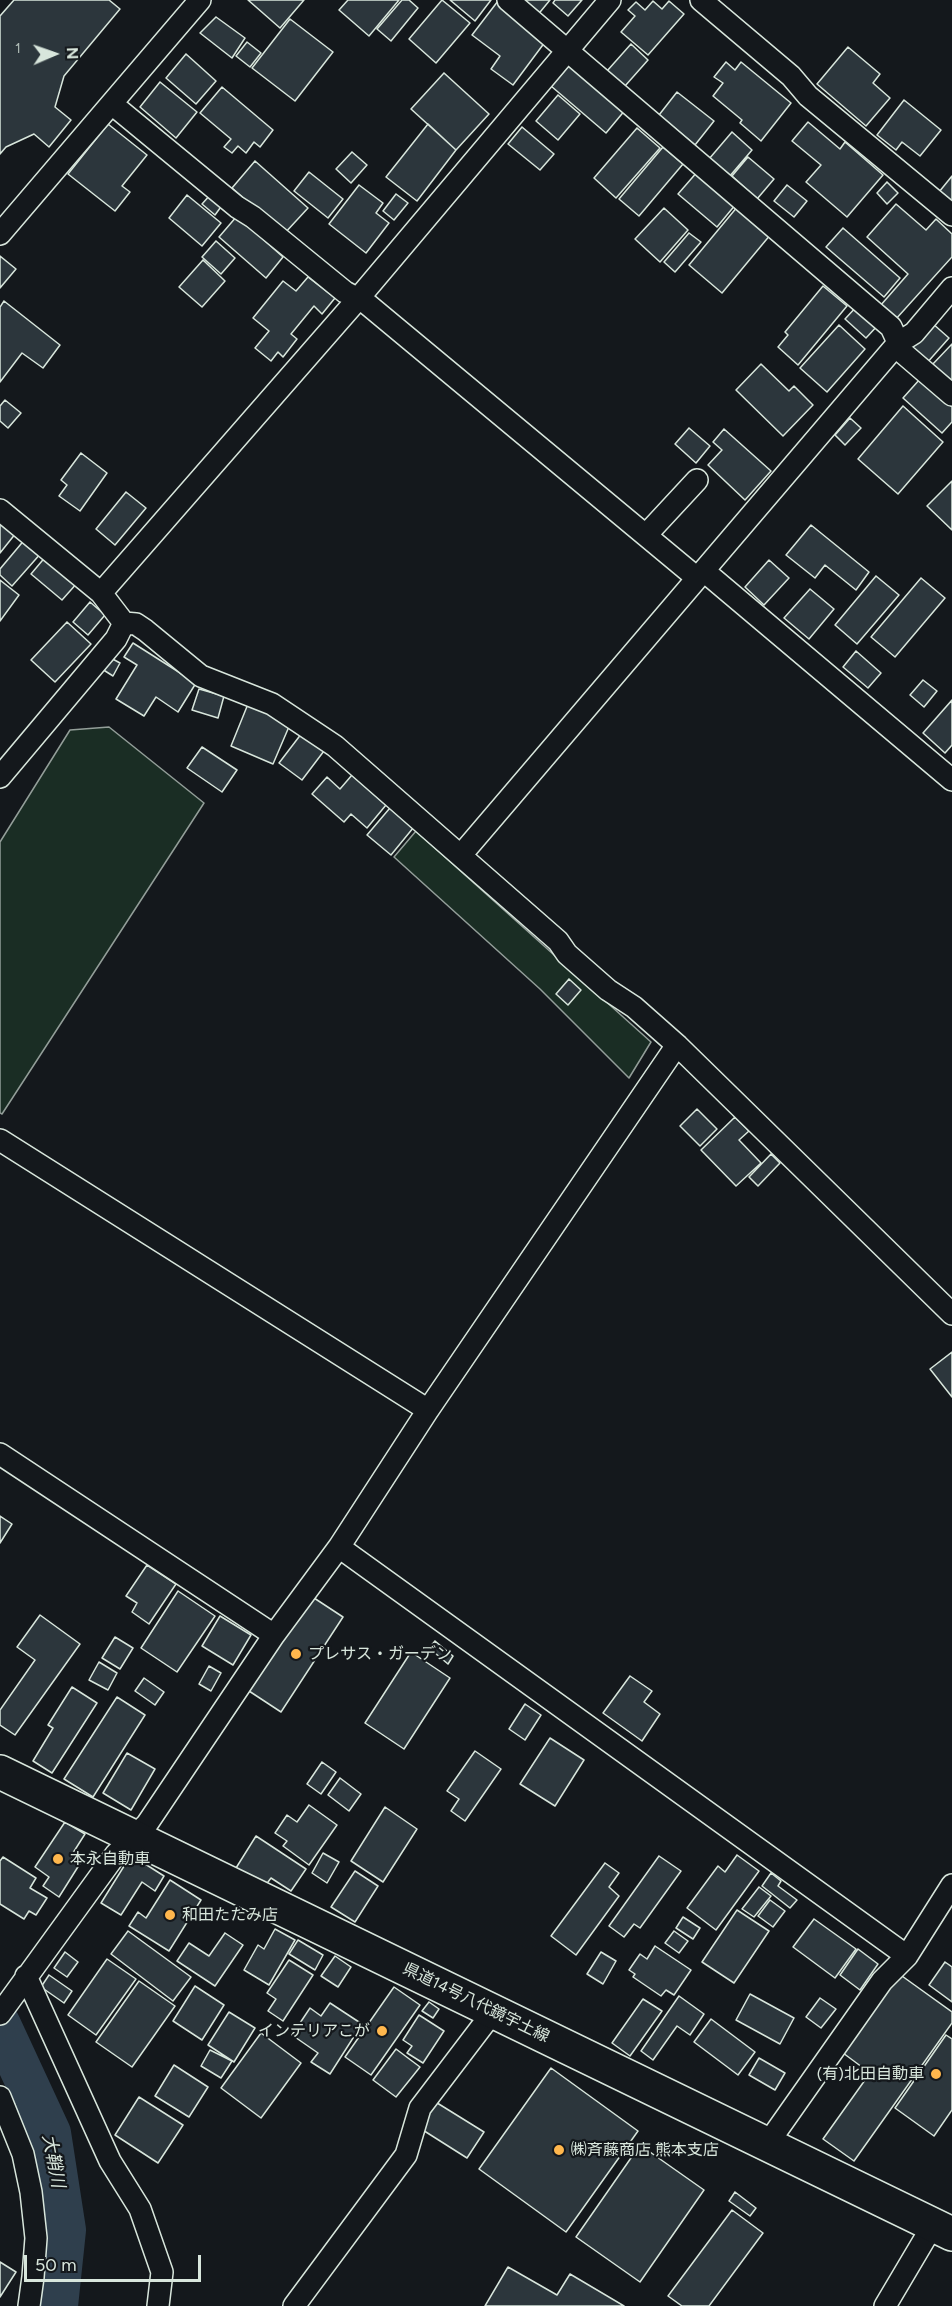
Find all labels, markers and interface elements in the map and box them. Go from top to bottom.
north arrow [24,24,84,84]
house number: 1 [15,41,21,57]
text: N [63,47,82,60]
place label: プレサス・ガーデン [308,1644,452,1664]
marker: プレサス・ガーデン [289,1647,303,1661]
place label: 本永自動車 [70,1849,150,1869]
marker: 本永自動車 [51,1852,65,1866]
place label: 和田たたみ店 [182,1905,278,1925]
marker: 和田たたみ店 [163,1908,177,1922]
street label: 県道14号八代鏡宇土線 [400,1959,552,2047]
place label: インテリアこが [258,2021,370,2041]
marker: インテリアこが [375,2024,389,2038]
place label: (有)北田自動車 [817,2064,924,2084]
marker: (有)北田自動車 [929,2067,943,2081]
water label: 大鞘川 [37,2132,69,2190]
place label: ㈱斉藤商店 熊本支店 [571,2140,719,2160]
marker: ㈱斉藤商店 熊本支店 [552,2143,566,2157]
scale bar [27,2243,204,2281]
text: 50 m [35,2254,77,2276]

